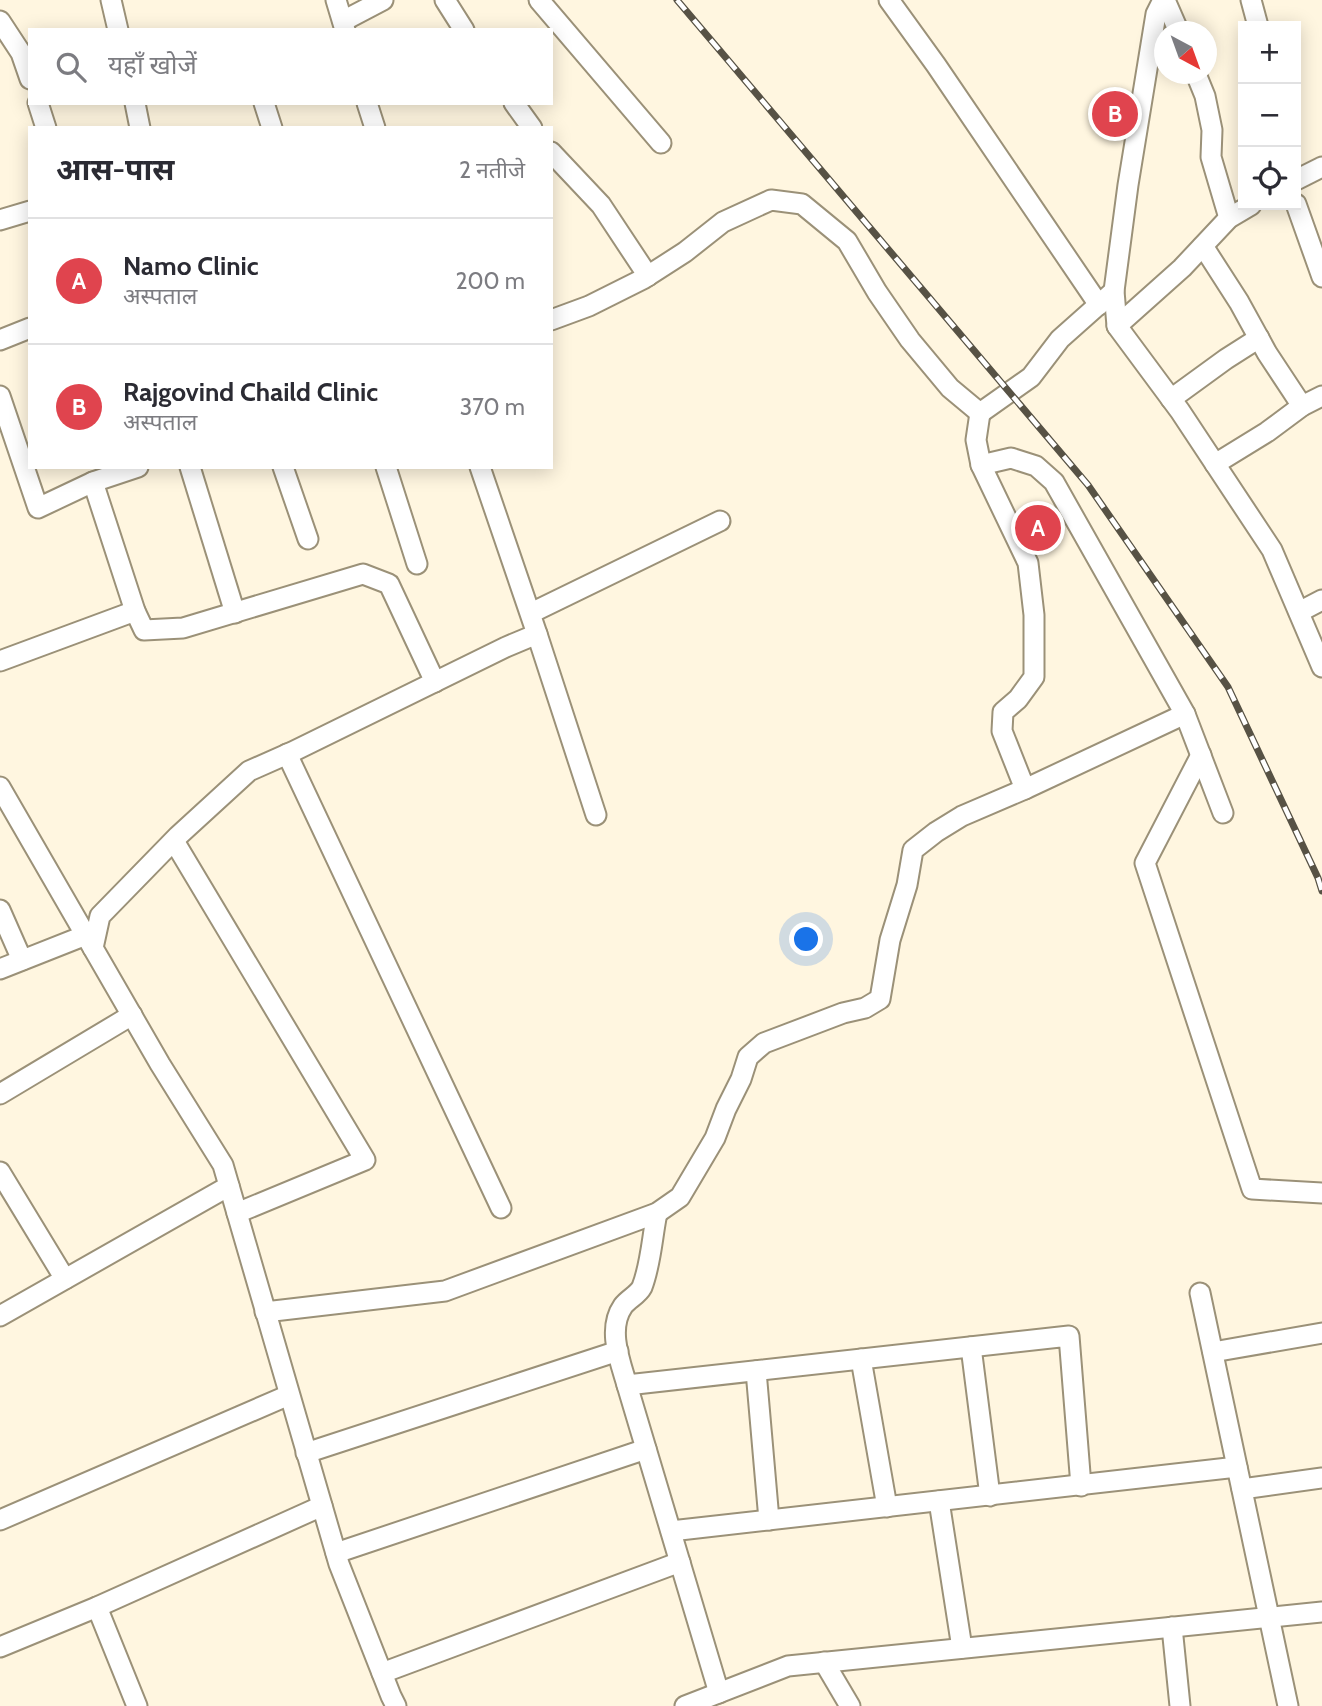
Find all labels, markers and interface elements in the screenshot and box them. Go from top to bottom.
north arrow [1154,21,1217,84]
map controls [1238,21,1301,210]
button: + [1238,21,1301,84]
search box [28,28,553,105]
icon: search [52,48,90,86]
text: यहाँ खोजें [108,49,197,81]
button: − [1238,84,1301,147]
pin: B [1092,88,1138,140]
button: locate [1238,147,1301,210]
text: आस-पास [56,151,174,188]
text: 2 नतीजे [459,156,525,184]
text: Namo Clinic [123,250,259,282]
text: A [72,267,86,295]
text: 200 m [455,267,525,295]
text: अस्पताल [123,282,197,310]
text: Rajgovind Chaild Clinic [123,376,378,408]
text: B [72,393,86,421]
text: 370 m [460,393,525,421]
text: अस्पताल [123,408,197,436]
pin: A [1015,502,1061,554]
your location [789,922,823,956]

